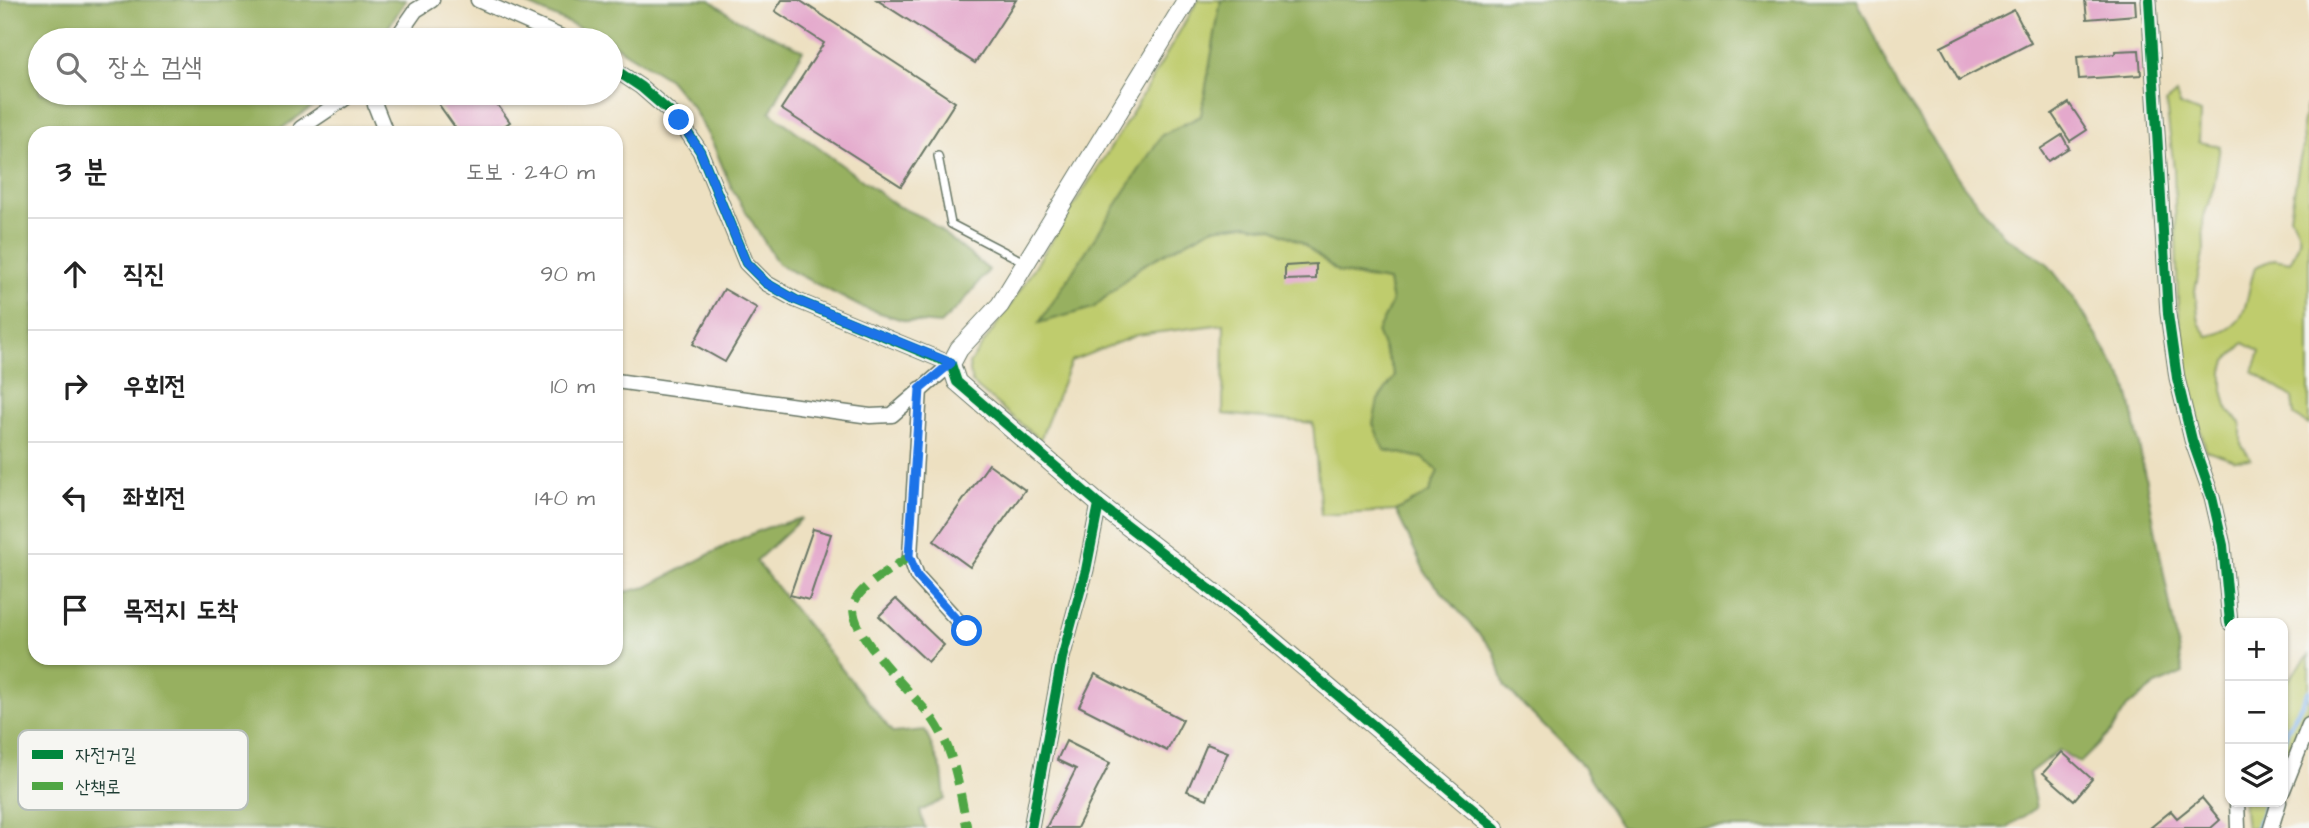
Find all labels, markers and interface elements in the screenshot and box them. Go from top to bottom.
search box [28,28,623,105]
icon: search [52,48,90,86]
text: 장소 검색 [108,49,202,85]
route end [663,104,694,135]
text: 3 분 [56,151,107,193]
text: 도보 · 240 m [466,156,595,188]
icon: ahead [56,255,94,293]
text: 직진 [123,256,165,292]
text: 90 m [540,258,595,290]
icon: right [56,367,94,405]
text: 우회전 [123,368,186,404]
text: 10 m [550,370,595,402]
icon: left [56,479,94,517]
text: 좌회전 [123,480,186,516]
text: 140 m [535,482,595,514]
icon: arrive [56,591,94,629]
text: 목적지 도착 [123,592,238,628]
route start [951,615,982,646]
map controls [2225,618,2288,807]
button: + [2225,618,2288,681]
button: − [2225,681,2288,744]
legend [18,730,248,810]
text: 자전거길 [75,742,136,769]
button: layers [2225,744,2288,807]
text: 산책로 [75,774,121,801]

